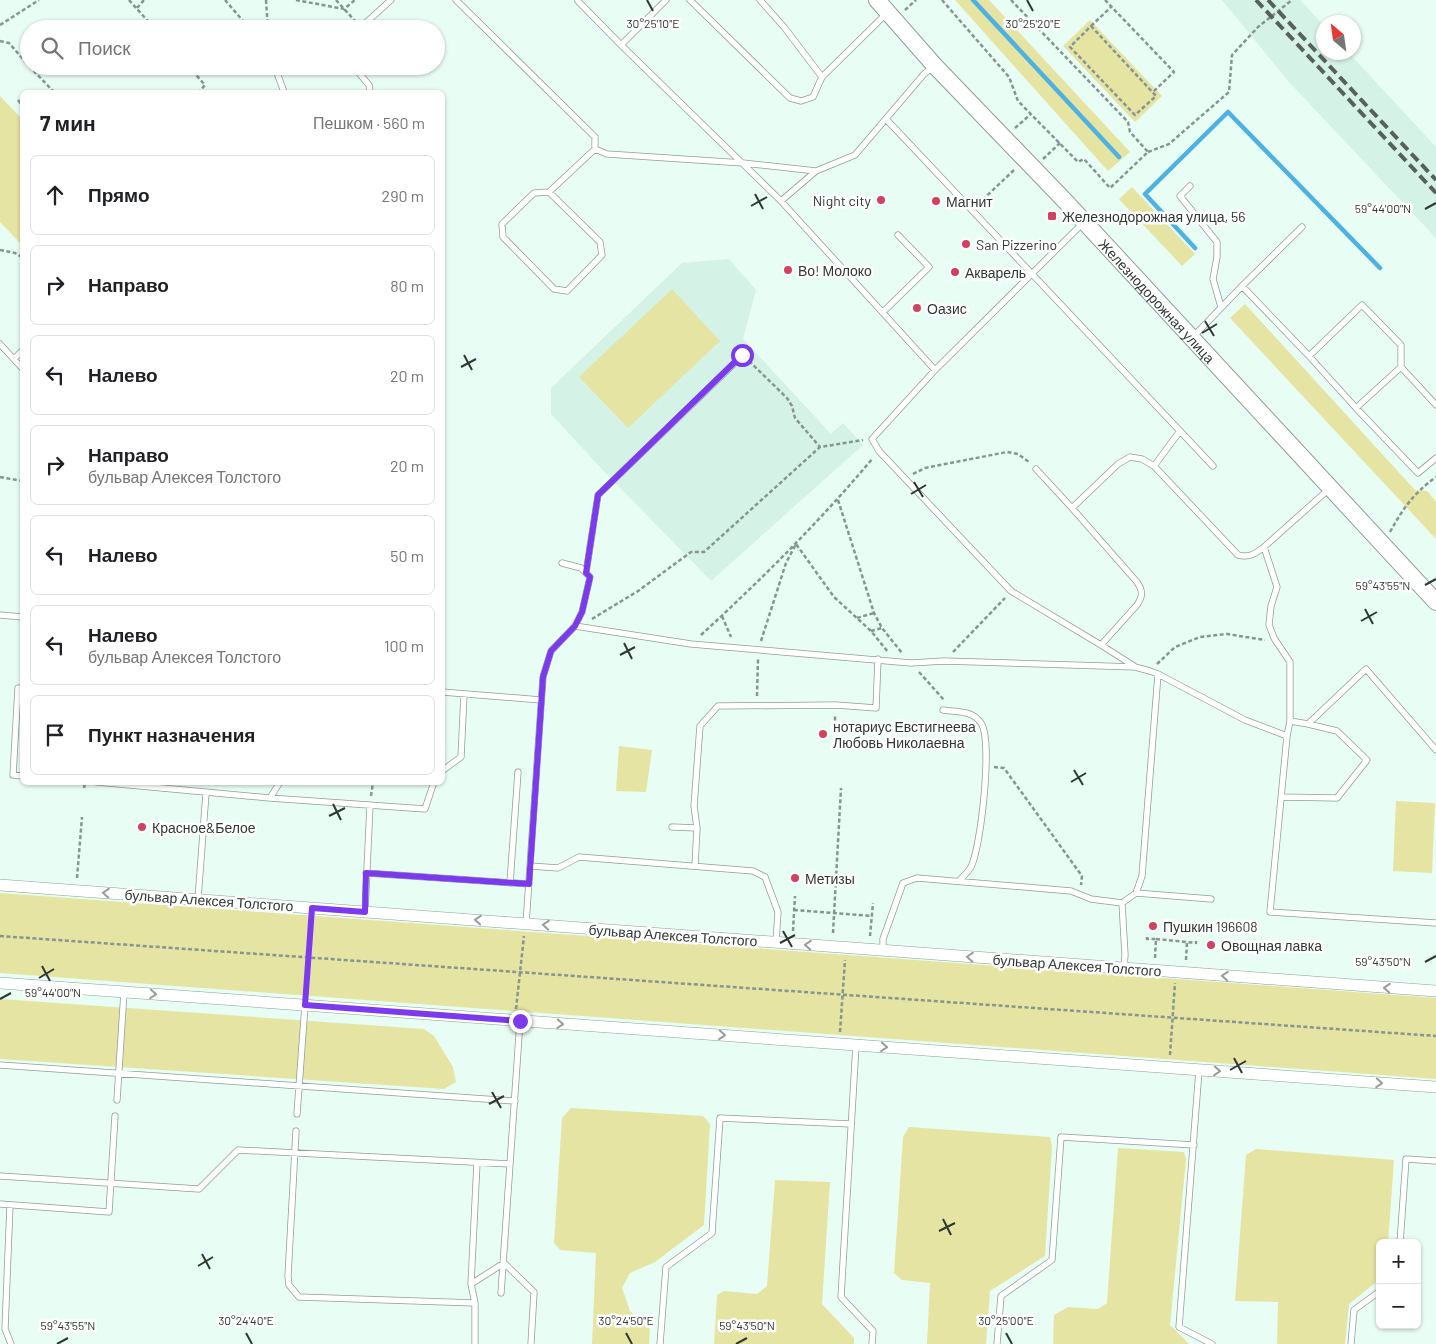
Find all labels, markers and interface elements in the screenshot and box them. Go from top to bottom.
north arrow [1316,15,1361,60]
text: 30°25'10"E [626,16,680,30]
text: 30°25'20"E [1005,16,1061,30]
search box [20,20,445,75]
icon: search [38,34,66,62]
text: Поиск [78,36,131,59]
text: 7 мин [40,110,96,135]
text: Пешком · 560 m [313,113,425,132]
icon: ahead [41,181,69,209]
text: Прямо [88,183,150,206]
text: 290 m [382,186,424,205]
place label: Night city [813,192,872,209]
place label: Магнит [946,193,993,210]
marker: Night city [875,194,887,206]
marker: Магнит [930,195,942,207]
text: 59°44'00"N [1355,201,1411,215]
place label: Железнодорожная улица, 56 [1062,208,1245,225]
marker: Железнодорожная улица, 56 [1046,210,1058,222]
street label: Железнодорожная улица [1096,235,1219,366]
place label: San Pizzerino [976,236,1057,253]
marker: San Pizzerino [960,238,972,250]
place label: Во! Молоко [798,262,872,279]
marker: Во! Молоко [782,264,794,276]
place label: Акварель [965,264,1026,281]
marker: Акварель [949,266,961,278]
icon: right [41,271,69,299]
text: Направо [88,273,169,296]
text: 80 m [390,276,424,295]
place label: Оазис [927,300,967,317]
marker: Оазис [911,302,923,314]
route start [731,344,754,367]
icon: left [41,361,69,389]
text: Налево [88,363,158,386]
text: 20 m [390,366,424,385]
text: Направо [88,443,169,466]
icon: right [41,451,69,479]
text: 20 m [390,456,424,475]
text: бульвар Алексея Толстого [88,467,281,486]
icon: left [41,541,69,569]
text: Налево [88,543,158,566]
text: 50 m [390,546,424,565]
text: 59°43'55"N [1356,578,1410,592]
text: Налево [88,623,158,646]
icon: left [41,631,69,659]
text: 100 m [384,636,424,655]
text: бульвар Алексея Толстого [88,647,281,666]
place label: нотариус Евстигнеева Любовь Николаевна [833,718,976,751]
icon: arrive [41,721,69,749]
text: Пункт назначения [88,723,255,746]
marker: нотариус Евстигнеева Любовь Николаевна [817,728,829,740]
place label: Красное&Белое [152,819,256,836]
marker: Красное&Белое [136,821,148,833]
place label: Метизы [805,870,855,887]
marker: Метизы [789,872,801,884]
street label: бульвар Алексея Толстого [124,886,294,914]
one-way arrow [102,887,110,898]
one-way arrow [473,915,481,926]
place label: Пушкин 196608 [1163,918,1258,935]
one-way arrow [541,920,549,931]
marker: Пушкин 196608 [1147,920,1159,932]
street label: бульвар Алексея Толстого [588,921,758,949]
place label: Овощная лавка [1221,937,1322,954]
one-way arrow [804,939,812,950]
marker: Овощная лавка [1205,939,1217,951]
one-way arrow [966,951,974,962]
street label: бульвар Алексея Толстого [992,951,1162,979]
text: 59°43'50"N [1355,954,1411,968]
one-way arrow [1221,970,1229,981]
one-way arrow [1383,982,1391,993]
text: 59°44'00"N [25,985,81,999]
one-way arrow [150,989,158,1000]
route end [509,1010,532,1033]
one-way arrow [556,1018,564,1029]
one-way arrow [718,1030,726,1041]
one-way arrow [880,1041,888,1052]
one-way arrow [1214,1066,1222,1077]
one-way arrow [1376,1077,1384,1088]
map controls [1376,1239,1421,1329]
button: + [1376,1239,1421,1284]
button: − [1376,1284,1421,1329]
text: 30°24'40"E [218,1313,274,1327]
text: 30°24'50"E [598,1313,654,1327]
text: 30°25'00"E [978,1313,1034,1327]
text: 59°43'55"N [41,1318,95,1332]
text: 59°43'50"N [719,1318,775,1332]

